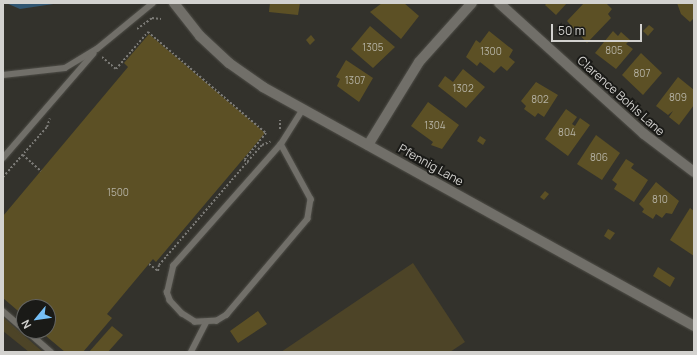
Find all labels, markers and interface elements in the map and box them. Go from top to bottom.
scale bar [553,16,644,42]
text: 50 m [558,22,585,39]
house number: 1305 [362,42,384,54]
house number: 805 [605,45,623,57]
house number: 1300 [480,46,502,58]
street label: Clarence Bohls Lane [575,53,667,139]
house number: 807 [634,68,650,80]
house number: 1307 [345,75,365,87]
house number: 1302 [452,83,474,95]
house number: 809 [669,92,687,104]
house number: 802 [531,94,549,106]
house number: 1304 [424,120,446,132]
house number: 804 [558,127,576,139]
street label: Pfennig Lane [396,141,466,189]
house number: 806 [590,152,608,164]
house number: 1500 [107,187,129,199]
house number: 810 [652,194,668,206]
north arrow [16,299,56,339]
text: N [17,317,34,332]

